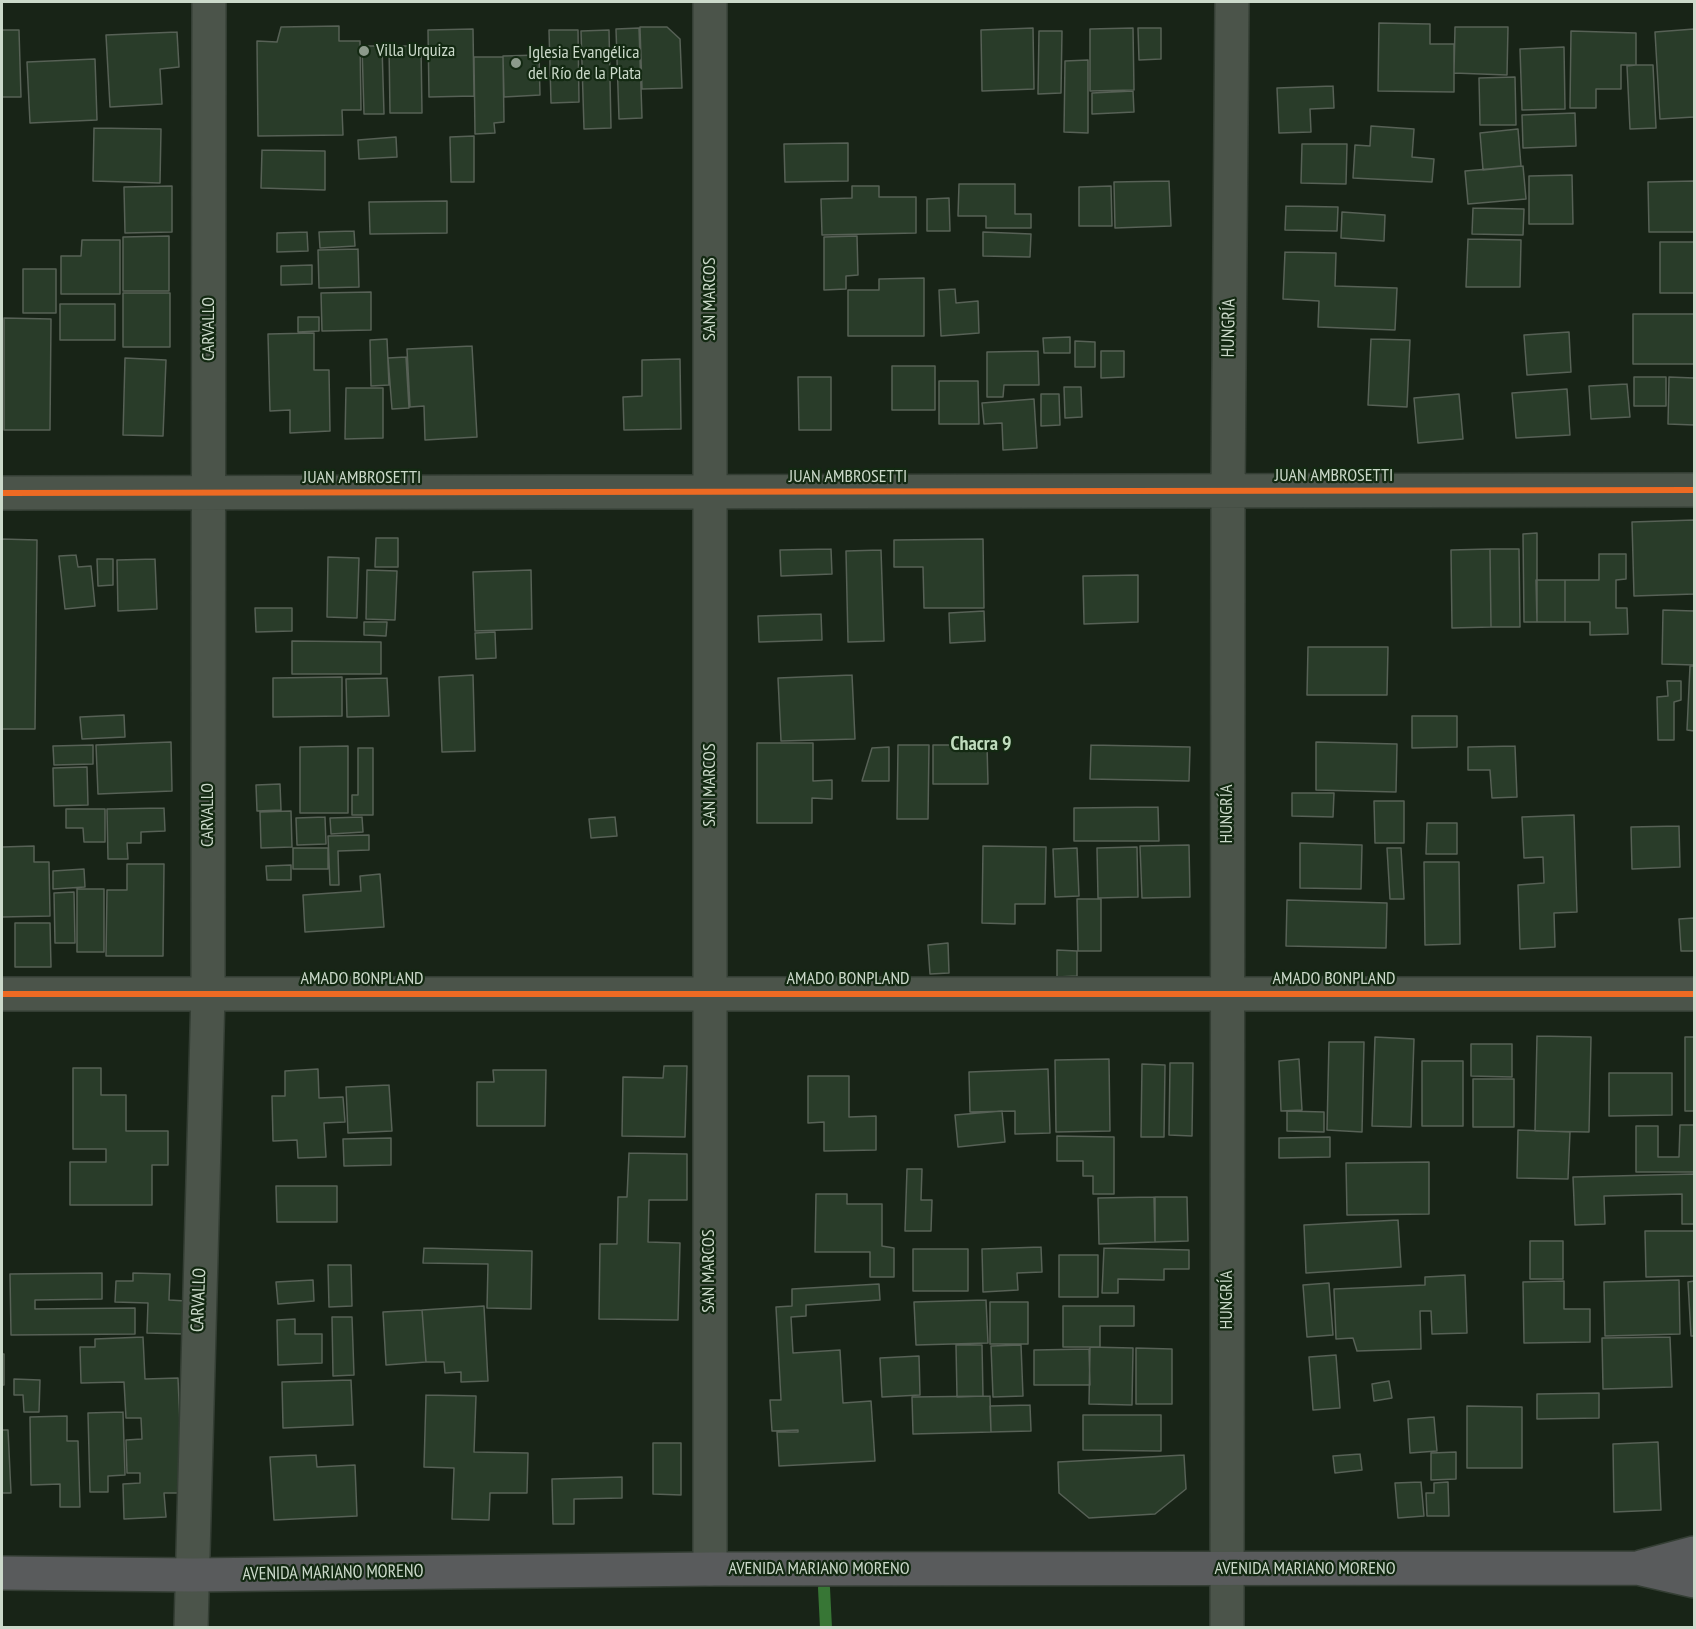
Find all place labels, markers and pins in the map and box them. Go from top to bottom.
place label: Villa Urquiza [376,40,455,62]
place label: Iglesia Evangélica del Río de la Plata [528,42,641,84]
marker: Villa Urquiza [357,44,371,58]
marker: Iglesia Evangélica del Río de la Plata [509,56,523,70]

